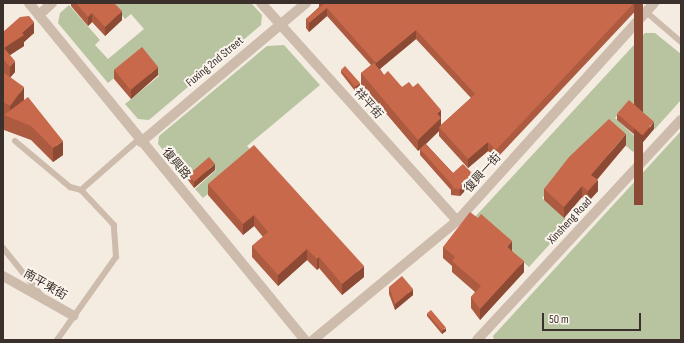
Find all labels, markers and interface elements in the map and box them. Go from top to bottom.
street label: Fuxing 2nd Street [183,34,247,90]
street label: 祥平街 [351,86,385,122]
street label: 復興路 [159,146,193,182]
street label: 復興一街 [462,150,504,196]
street label: Xinsheng Road [545,195,595,247]
street label: 南平東街 [21,267,69,303]
scale bar [544,305,643,331]
text: 50 m [549,312,569,327]

